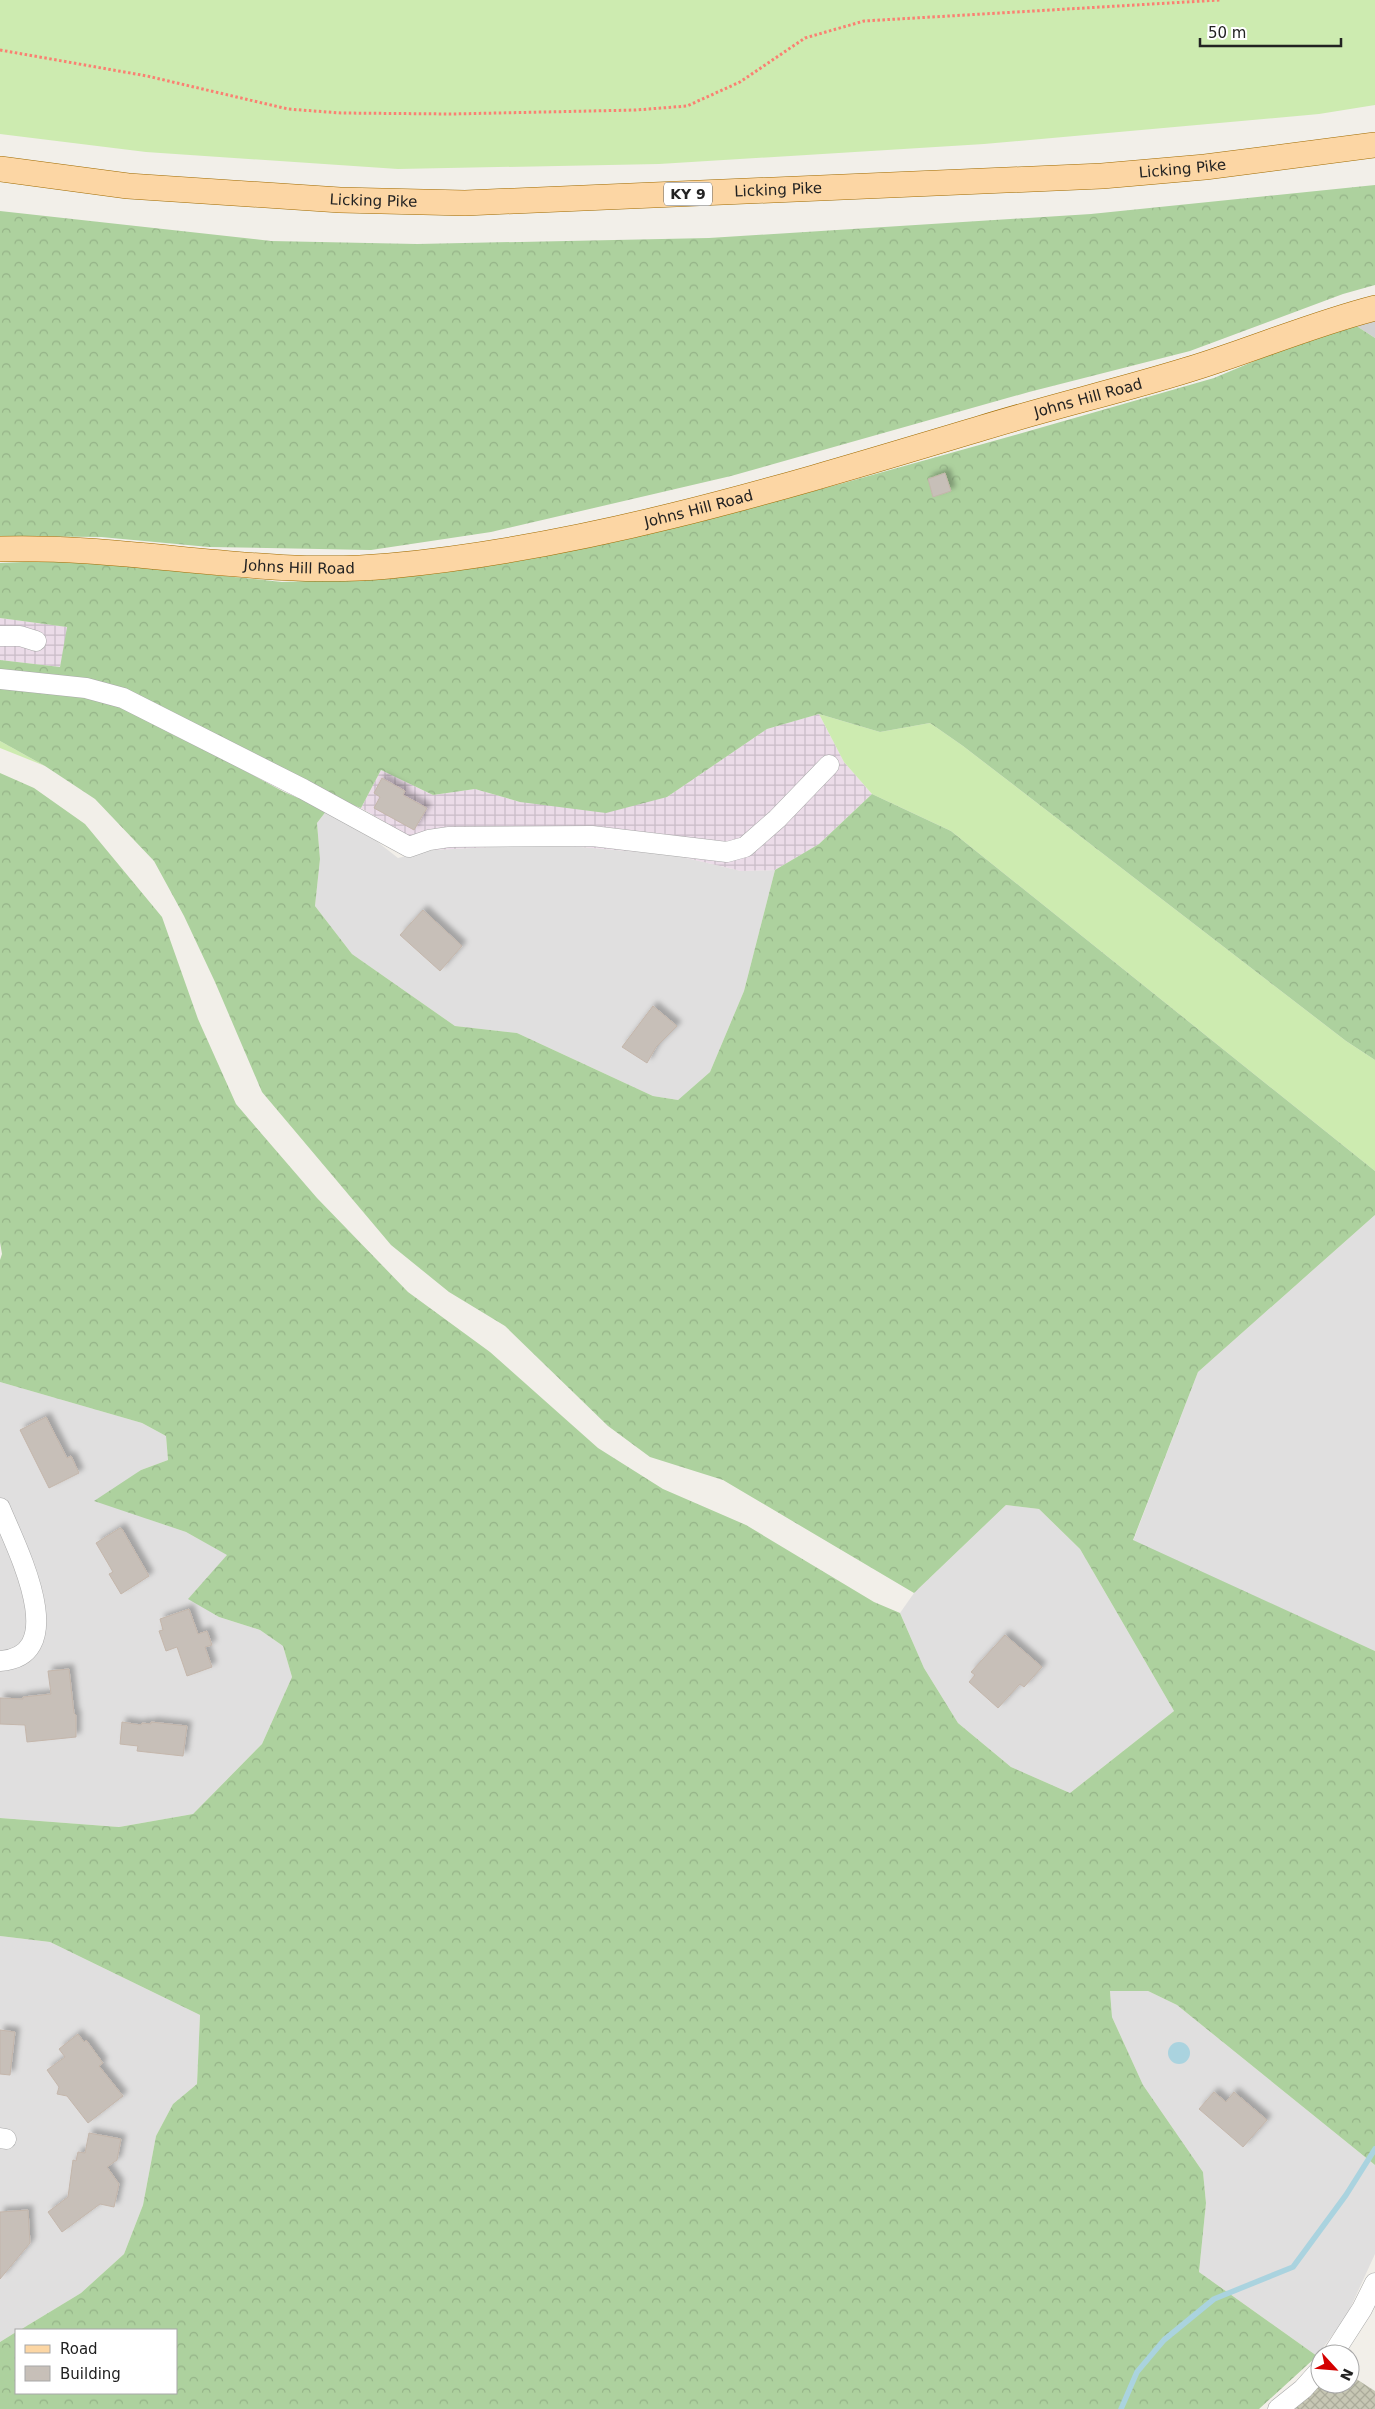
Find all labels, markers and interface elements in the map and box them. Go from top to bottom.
scale bar [1200,15,1341,47]
text: 50 m [1208,24,1246,42]
street label: Licking Pike [1138,155,1227,182]
street label: Licking Pike [734,179,822,201]
road number: KY 9 [664,182,712,205]
street label: Licking Pike [329,190,417,211]
street label: Johns Hill Road [1031,375,1144,422]
street label: Johns Hill Road [641,486,755,531]
street label: Johns Hill Road [242,556,355,578]
legend [15,2329,178,2394]
text: Road [60,2340,98,2358]
north arrow [1310,2344,1360,2394]
text: Building [60,2365,121,2383]
text: N [1337,2366,1356,2383]

